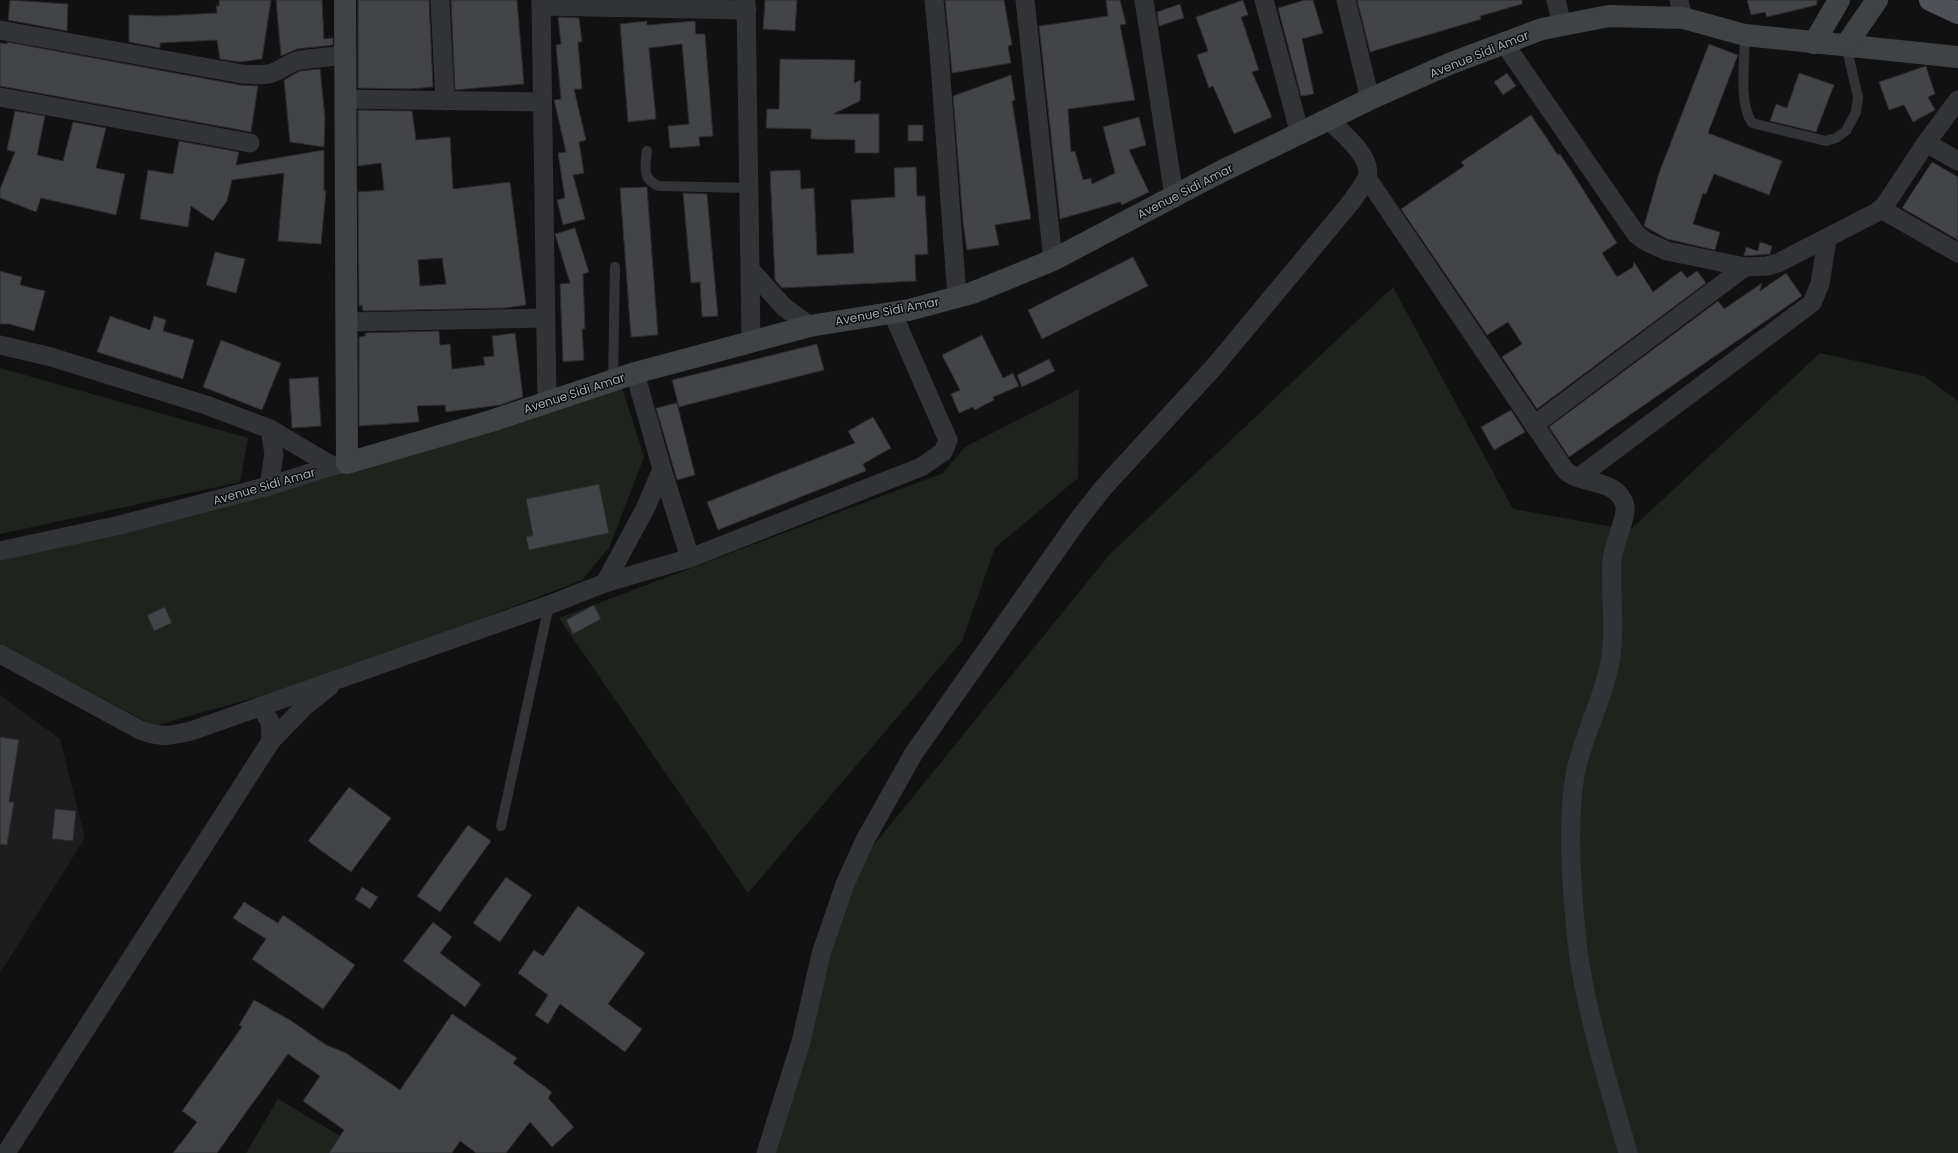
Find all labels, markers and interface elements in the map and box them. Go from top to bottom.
street label: Avenue Sidi Amar [1427,26,1532,82]
street label: Avenue Sidi Amar [1134,159,1236,223]
street label: Avenue Sidi Amar [834,292,941,329]
street label: Avenue Sidi Amar [521,368,627,417]
street label: Avenue Sidi Amar [211,463,318,509]

